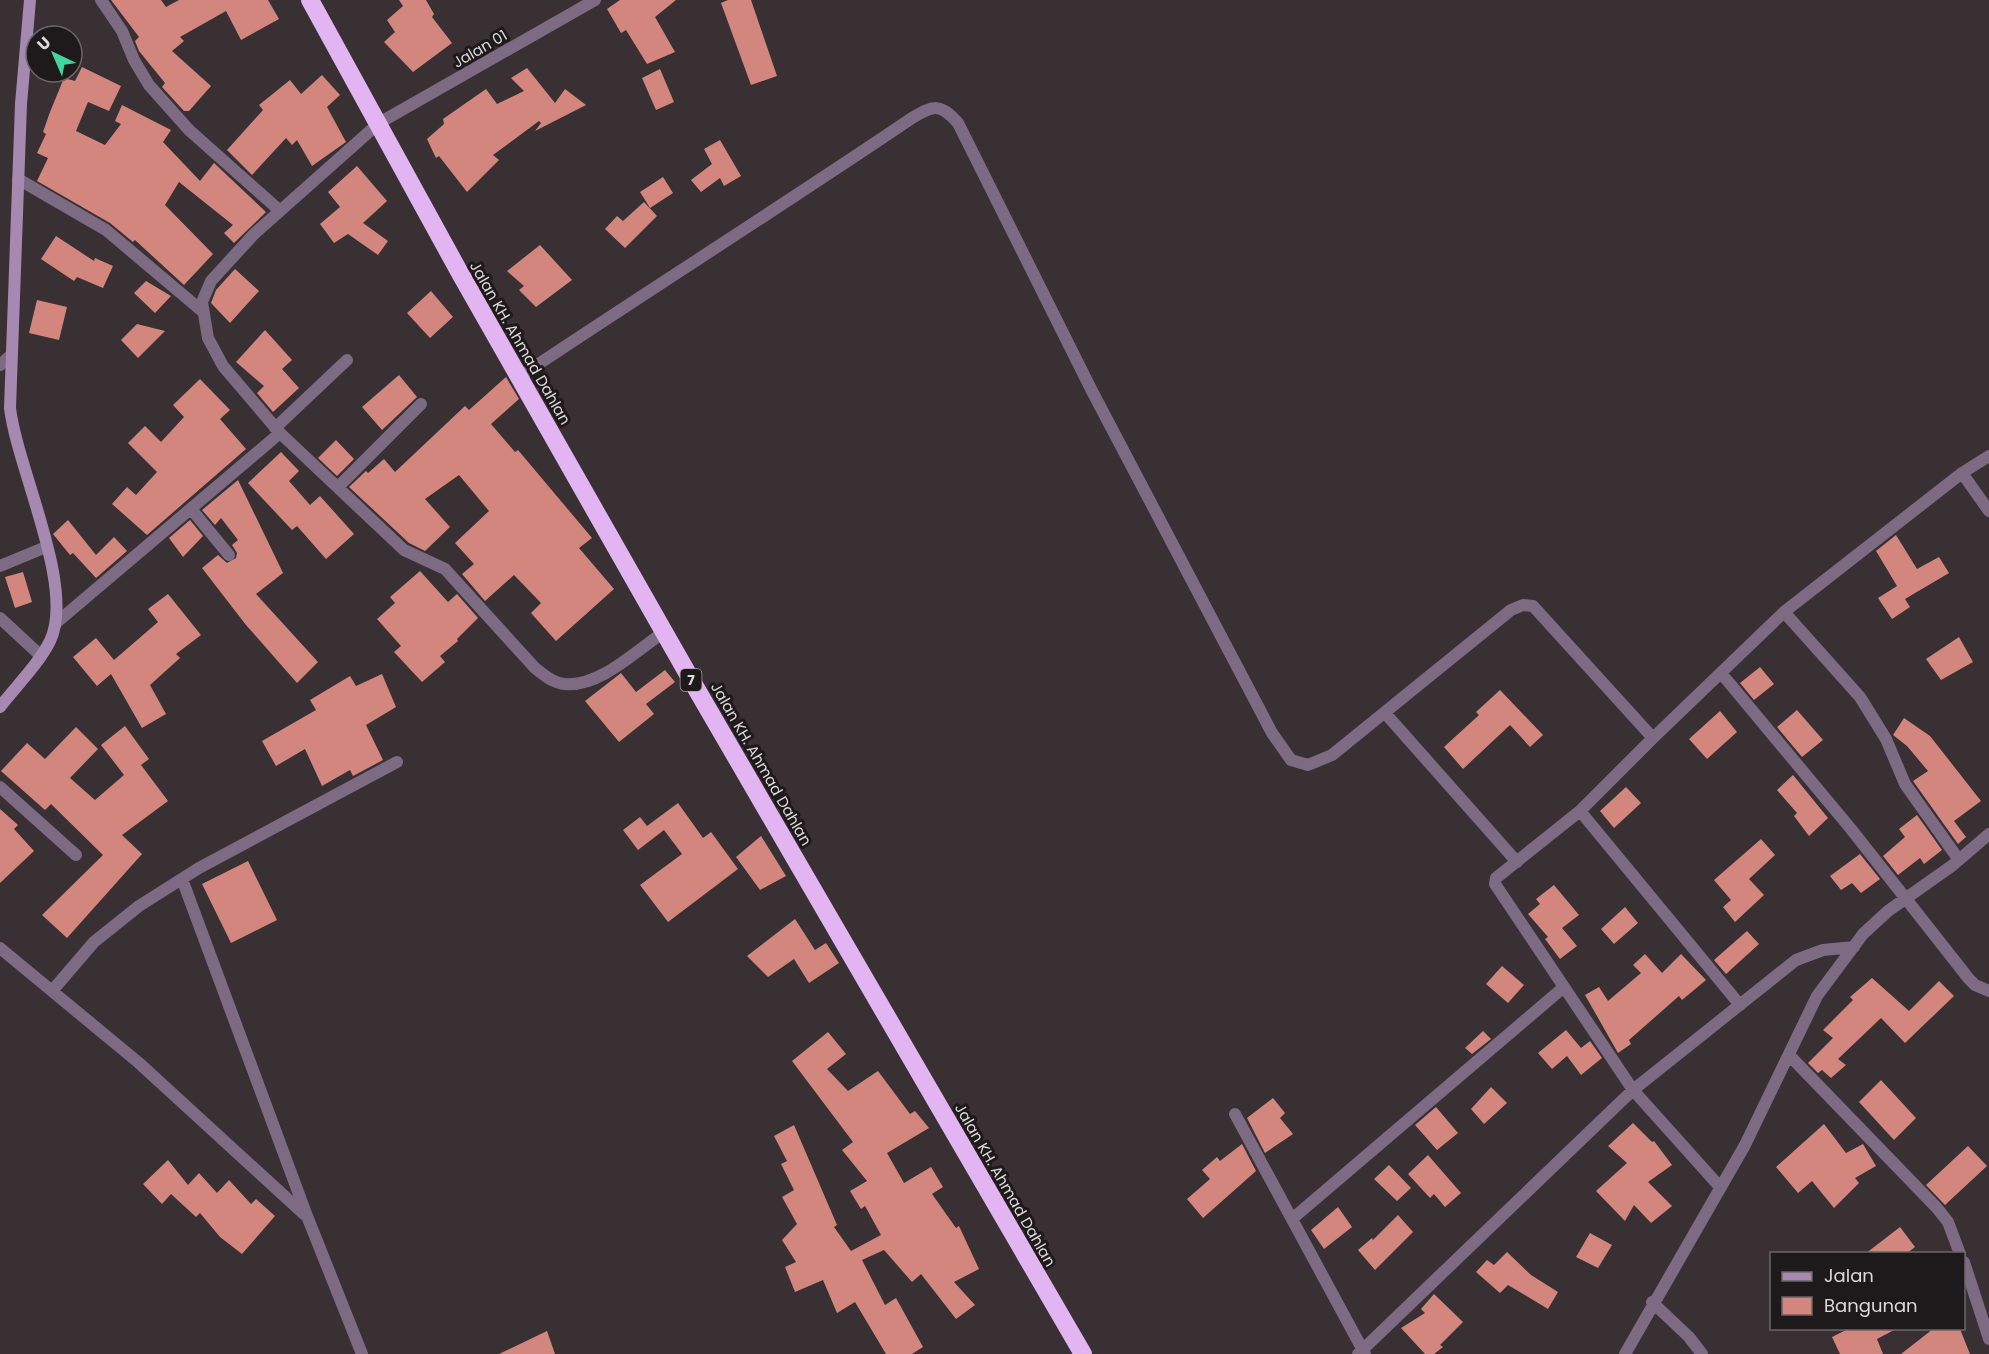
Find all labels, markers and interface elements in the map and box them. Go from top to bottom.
north arrow [24,24,84,84]
street label: Jalan 01 [449,25,511,73]
text: U [32,31,56,56]
street label: Jalan KH. Ahmad Dahlan [465,257,576,428]
road number: 7 [680,669,702,691]
street label: Jalan KH. Ahmad Dahlan [706,678,817,849]
street label: Jalan KH. Ahmad Dahlan [950,1099,1061,1270]
legend [1770,1252,1965,1330]
text: Jalan [1824,1263,1874,1288]
text: Bangunan [1824,1293,1918,1318]

